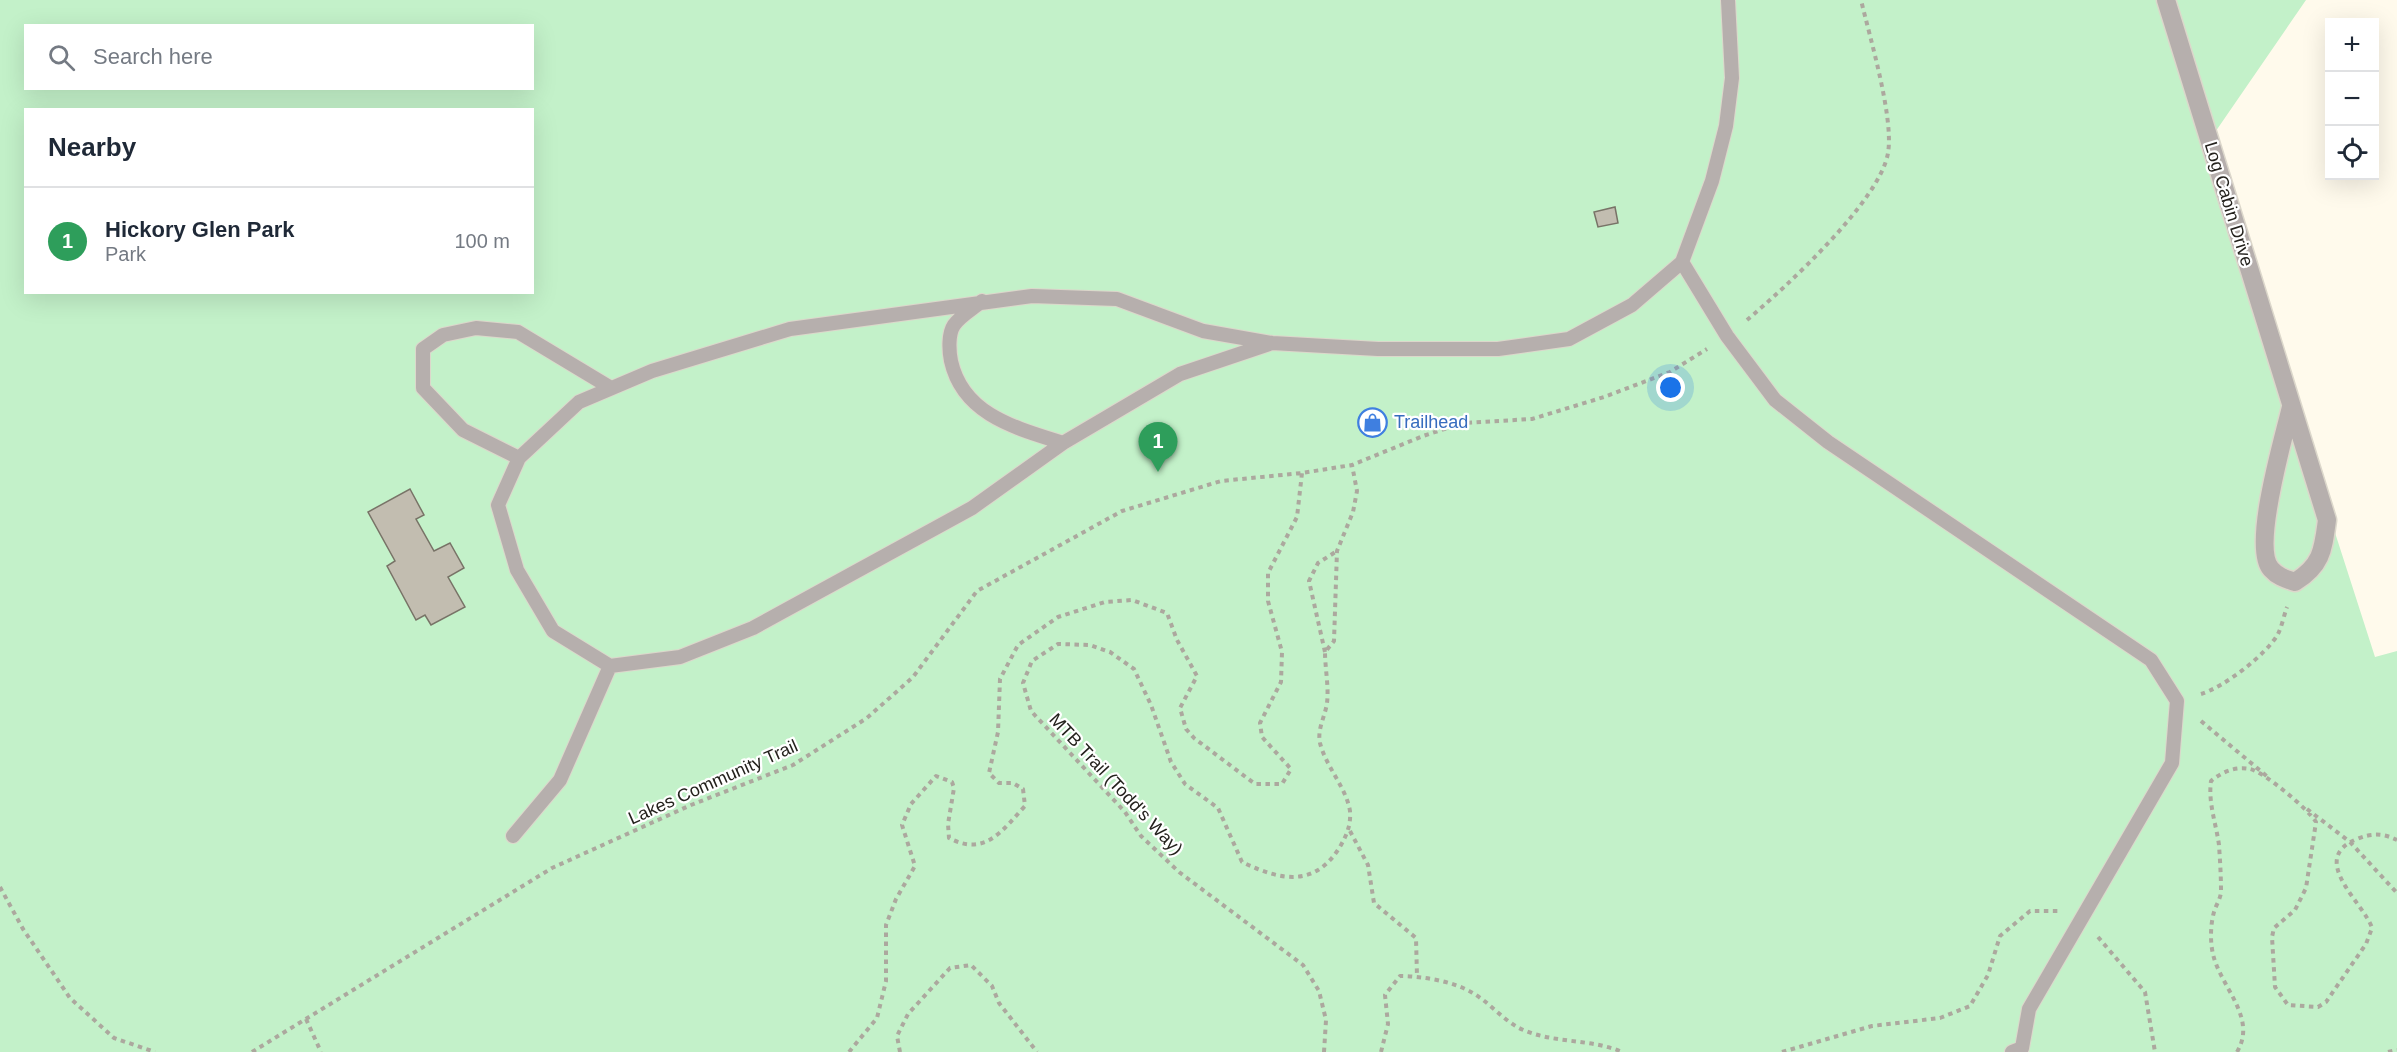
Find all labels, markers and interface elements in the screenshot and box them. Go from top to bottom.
map controls [2325,18,2379,180]
button: + [2325,18,2379,72]
search box [24,24,534,90]
icon: search [45,41,78,74]
text: Search here [93,44,213,69]
button: − [2325,72,2379,126]
button: locate [2325,126,2379,180]
text: Nearby [48,132,136,162]
street label: Log Cabin Drive [2201,139,2257,269]
text: Hickory Glen Park [105,217,295,242]
text: 1 [62,230,73,252]
text: 100 m [454,230,510,252]
text: Park [105,243,146,265]
your location [1656,373,1685,402]
shop icon: Trailhead [1357,406,1389,438]
place label: Trailhead [1394,412,1468,432]
pin: 1 [1138,422,1178,472]
street label: MTB Trail (Todd's Way) [1045,709,1187,859]
street label: Lakes Community Trail [625,736,801,828]

